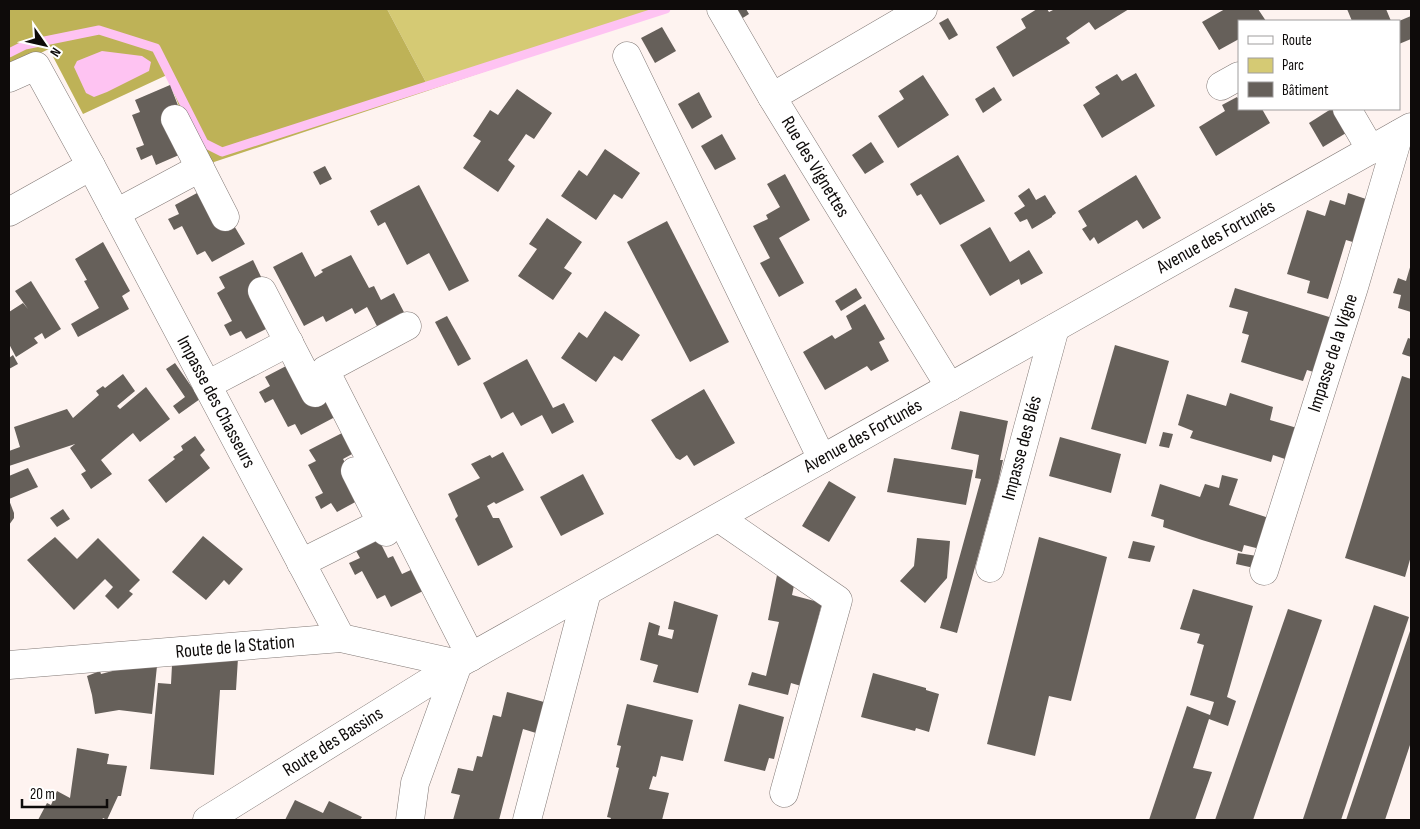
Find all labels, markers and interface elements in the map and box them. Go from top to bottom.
north arrow [20,20,70,70]
legend [1238,20,1400,110]
text: Route [1282,31,1312,50]
text: N [46,44,65,60]
text: Parc [1282,56,1304,75]
text: Bâtiment [1282,81,1329,100]
street label: Rue des Vignettes [776,112,854,222]
street label: Avenue des Fortunés [1152,195,1279,279]
street label: Impasse de la Vigne [1303,291,1363,415]
street label: Impasse des Chasseurs [171,332,261,472]
street label: Impasse des Blés [997,393,1047,503]
street label: Avenue des Fortunés [799,394,926,478]
street label: Route de la Station [174,630,296,664]
street label: Route des Bassins [279,702,388,782]
scale bar [22,776,108,808]
text: 20 m [30,785,55,804]

